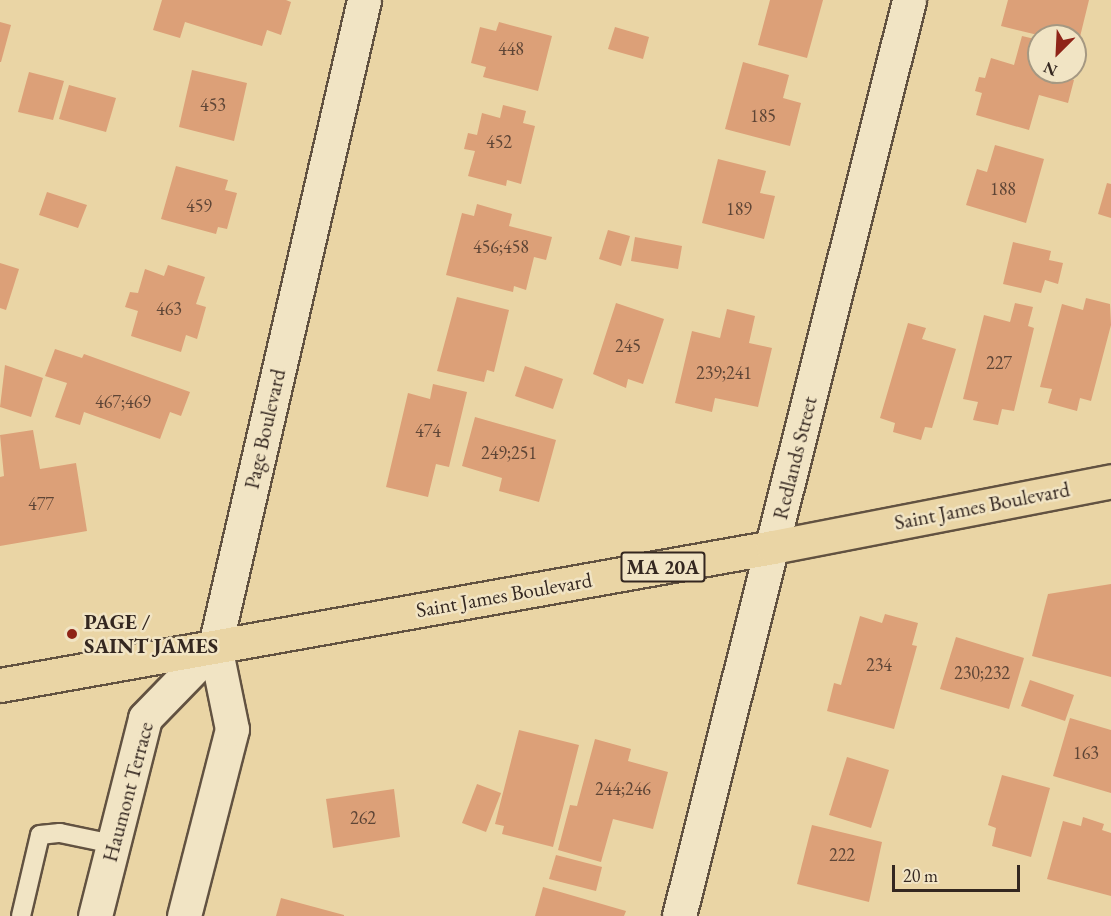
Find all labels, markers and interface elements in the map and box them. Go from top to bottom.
north arrow [1027,24,1087,84]
house number: 448 [498,38,524,60]
text: N [1040,57,1060,81]
house number: 453 [200,94,226,116]
house number: 185 [750,105,776,127]
house number: 452 [486,131,512,153]
house number: 188 [990,178,1016,200]
house number: 459 [186,195,212,217]
house number: 189 [726,198,752,220]
house number: 456;458 [473,236,529,258]
house number: 463 [156,298,182,320]
house number: 245 [615,335,641,357]
house number: 227 [986,352,1012,374]
house number: 239;241 [696,362,752,384]
street label: Page Boulevard [239,367,291,491]
house number: 467;469 [95,391,151,413]
street label: Redlands Street [768,394,822,522]
house number: 474 [415,420,441,442]
house number: 249;251 [481,442,537,464]
street label: Saint James Boulevard [892,477,1072,535]
house number: 477 [28,493,54,515]
road number: MA 20A [620,550,706,584]
street label: Saint James Boulevard [414,567,594,623]
place label: PAGE / SAINT JAMES [84,609,218,659]
marker: PAGE / SAINT JAMES [65,627,79,641]
house number: 234 [866,654,892,676]
house number: 230;232 [954,662,1010,684]
street label: Haumont Terrace [97,719,159,865]
house number: 163 [1073,742,1099,764]
house number: 244;246 [595,778,651,800]
house number: 262 [350,807,376,829]
house number: 222 [829,844,855,866]
scale bar [895,853,1022,891]
text: 20 m [903,864,938,887]

